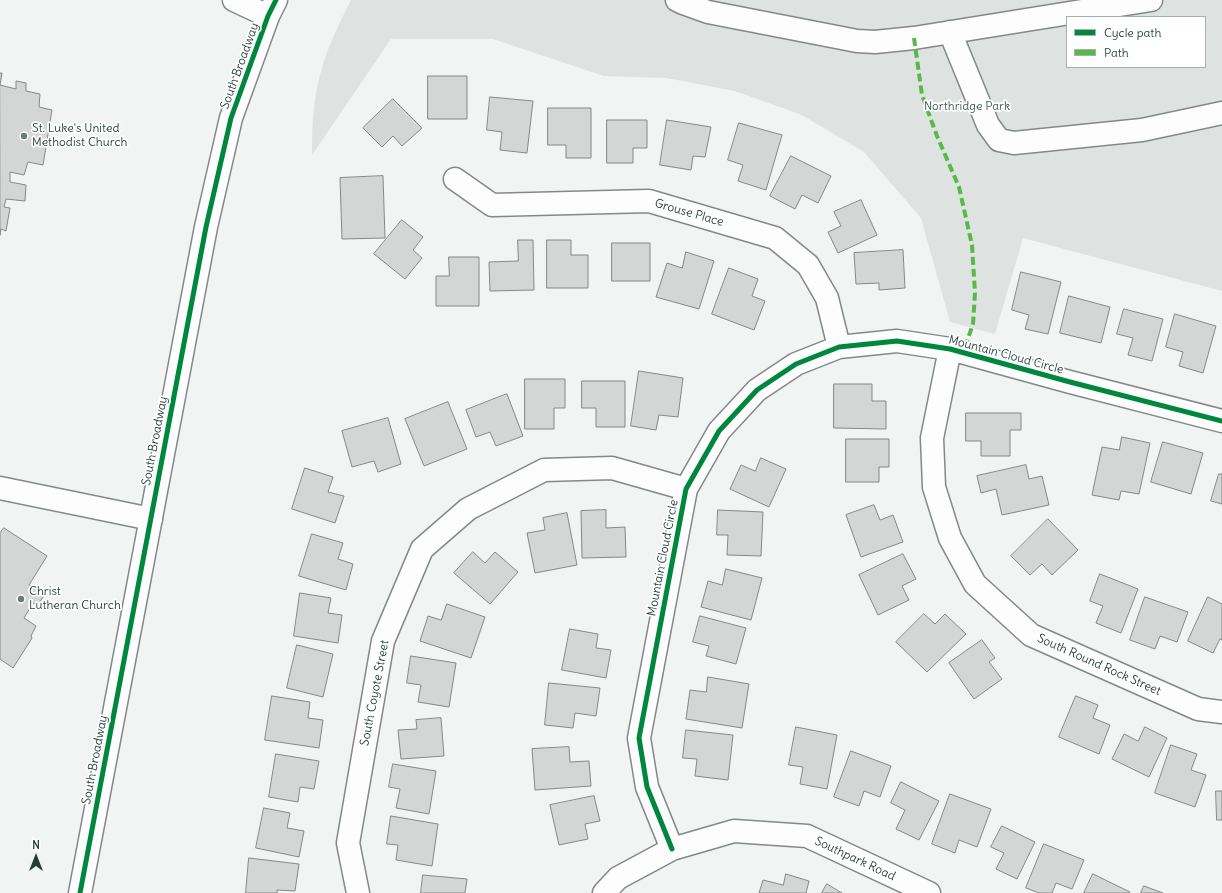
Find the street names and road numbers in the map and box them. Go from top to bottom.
street label: South Broadway [218,21,262,111]
street label: Grouse Place [653,196,725,230]
street label: Mountain Cloud Circle [947,333,1065,377]
street label: South Broadway [139,395,171,487]
street label: Mountain Cloud Circle [645,498,681,618]
street label: South Round Rock Street [1035,631,1163,699]
street label: South Coyote Street [358,639,392,747]
street label: South Broadway [79,714,111,806]
street label: Southpark Road [812,834,898,884]

